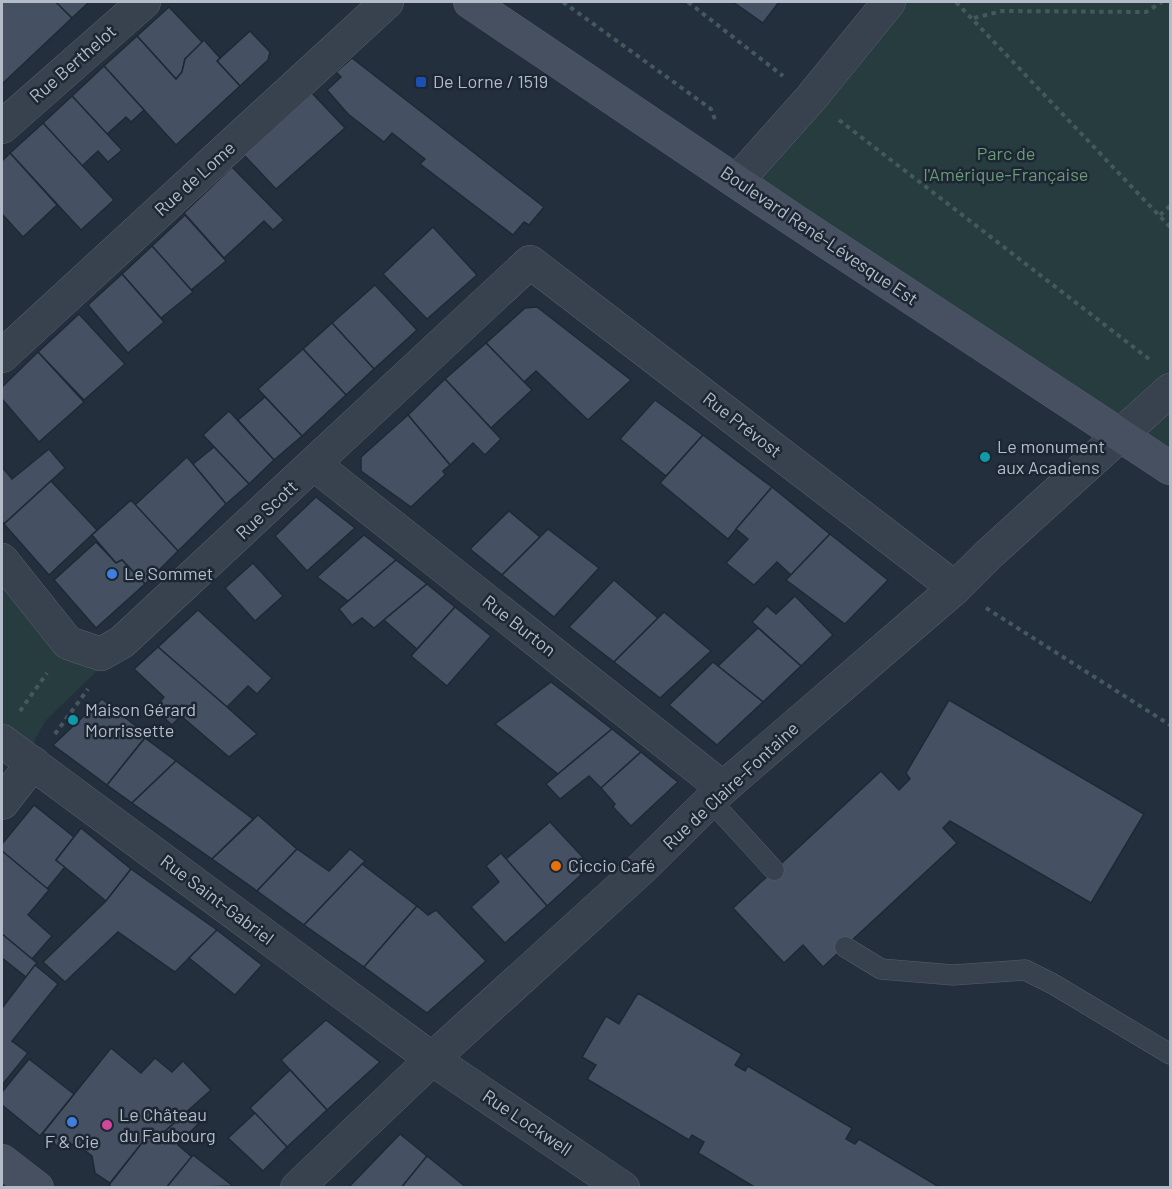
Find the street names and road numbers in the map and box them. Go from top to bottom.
street label: Rue Berthelot [24,20,120,107]
street label: Rue de Lome [149,136,239,220]
street label: Boulevard René-Lévesque Est [717,161,922,310]
street label: Rue Prévost [699,387,786,462]
street label: Rue Scott [231,475,302,543]
street label: Rue Burton [479,590,561,661]
street label: Rue de Claire-Fontaine [658,717,803,854]
street label: Rue Saint-Gabriel [157,849,279,949]
street label: Rue Lockwell [479,1084,576,1160]

